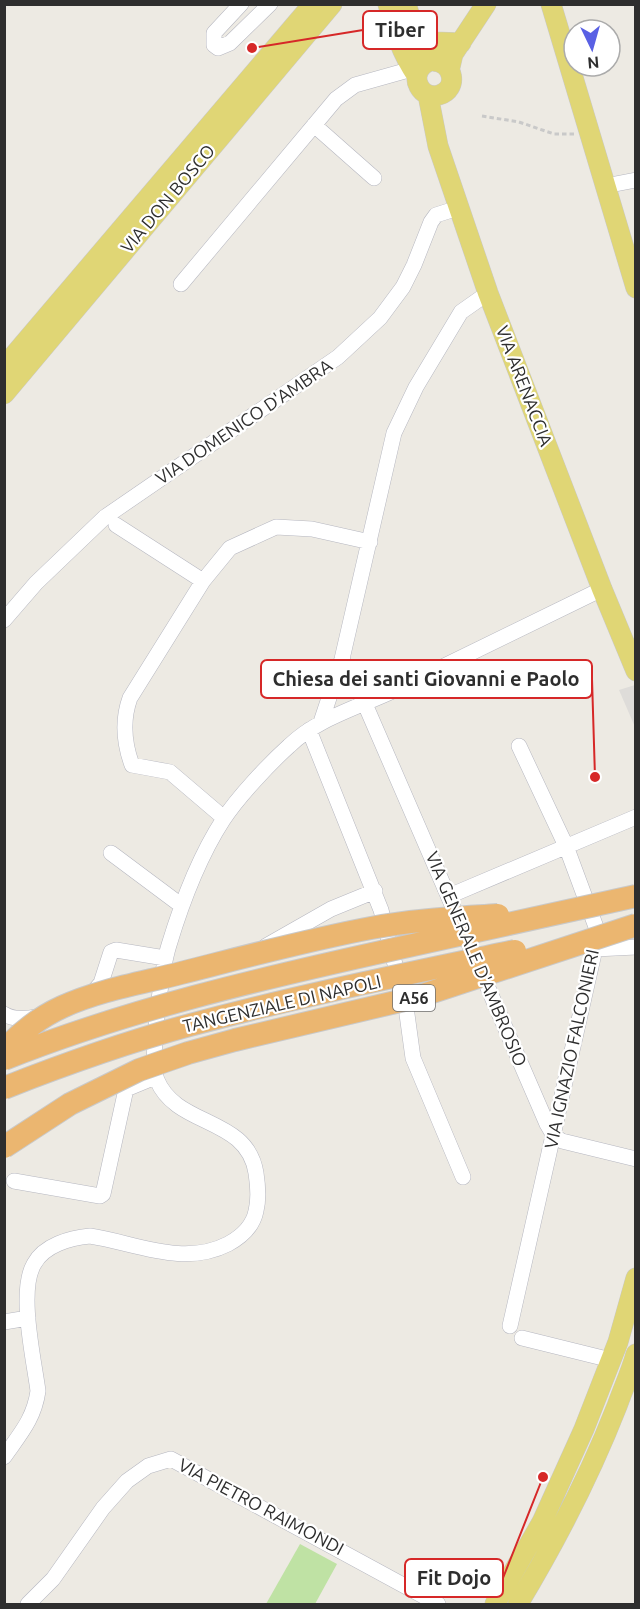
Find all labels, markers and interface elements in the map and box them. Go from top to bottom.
callout: Tiber [363,11,437,49]
text: Tiber [375,18,426,41]
north arrow [562,18,622,78]
text: N [587,53,600,72]
street label: VIA DON BOSCO [116,140,218,257]
street label: VIA ARENACCIA [493,323,557,449]
street label: VIA DOMENICO D'AMBRA [151,354,336,488]
callout: Chiesa dei santi Giovanni e Paolo [261,660,592,698]
text: Chiesa dei santi Giovanni e Paolo [272,667,580,690]
street label: VIA GENERALE D'AMBROSIO [423,848,531,1069]
street label: VIA IGNAZIO FALCONIERI [540,947,602,1150]
street label: TANGENZIALE DI NAPOLI [181,970,383,1036]
road number: A56 [393,985,435,1011]
street label: VIA PIETRO RAIMONDI [175,1454,348,1558]
callout: Fit Dojo [405,1559,503,1597]
text: Fit Dojo [417,1566,491,1589]

